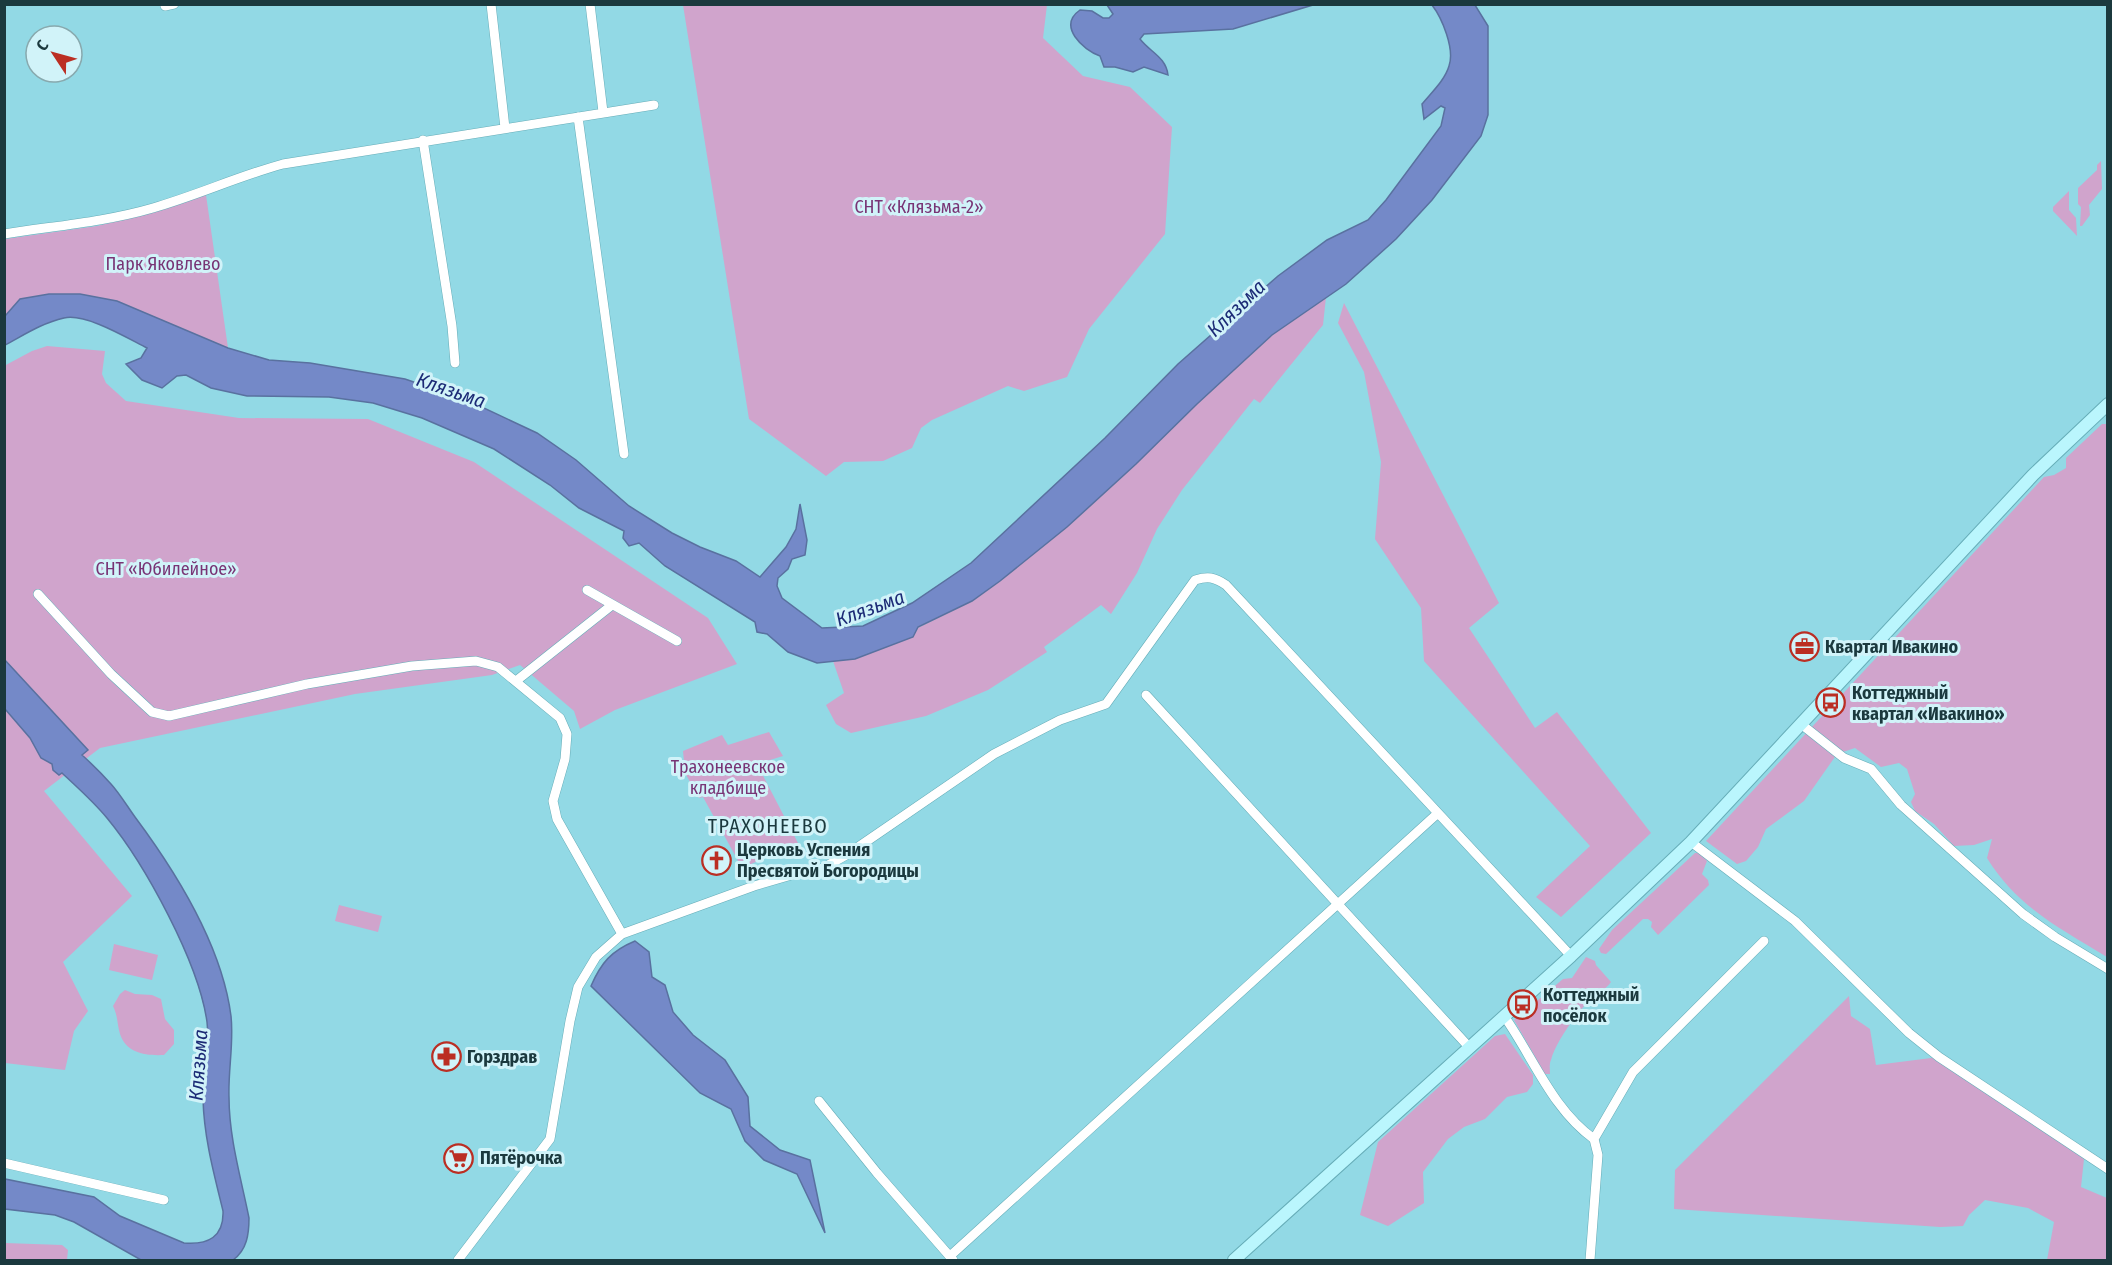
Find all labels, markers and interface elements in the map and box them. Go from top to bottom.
north arrow [24,24,84,84]
text: С [32,36,53,54]
park label: СНТ «Клязьма-2» [854,196,984,218]
park label: Парк Яковлево [105,253,221,275]
water label: Клязьма [1202,275,1270,341]
water label: Клязьма [413,367,489,413]
park label: СНТ «Юбилейное» [95,558,237,580]
water label: Клязьма [832,584,908,632]
office icon: Квартал Ивакино [1788,631,1820,663]
place label: Квартал Ивакино [1825,636,1958,658]
place label: Коттеджный квартал «Ивакино» [1852,682,2005,725]
bus stop icon: Коттеджный квартал «Ивакино» [1815,687,1847,719]
park label: Трахонеевское кладбище [671,756,785,799]
district label: ТРАХОНЕЕВО [708,814,828,838]
place label: Церковь Успения Пресвятой Богородицы [737,839,919,882]
church icon: Церковь Успения Пресвятой Богородицы [700,844,732,876]
place label: Коттеджный посёлок [1543,984,1639,1027]
bus stop icon: Коттеджный посёлок [1506,989,1538,1021]
water label: Клязьма [184,1028,212,1102]
pharmacy icon: Горздрав [430,1041,462,1073]
place label: Горздрав [467,1046,537,1068]
supermarket icon: Пятёрочка [443,1142,475,1174]
place label: Пятёрочка [480,1147,562,1169]

